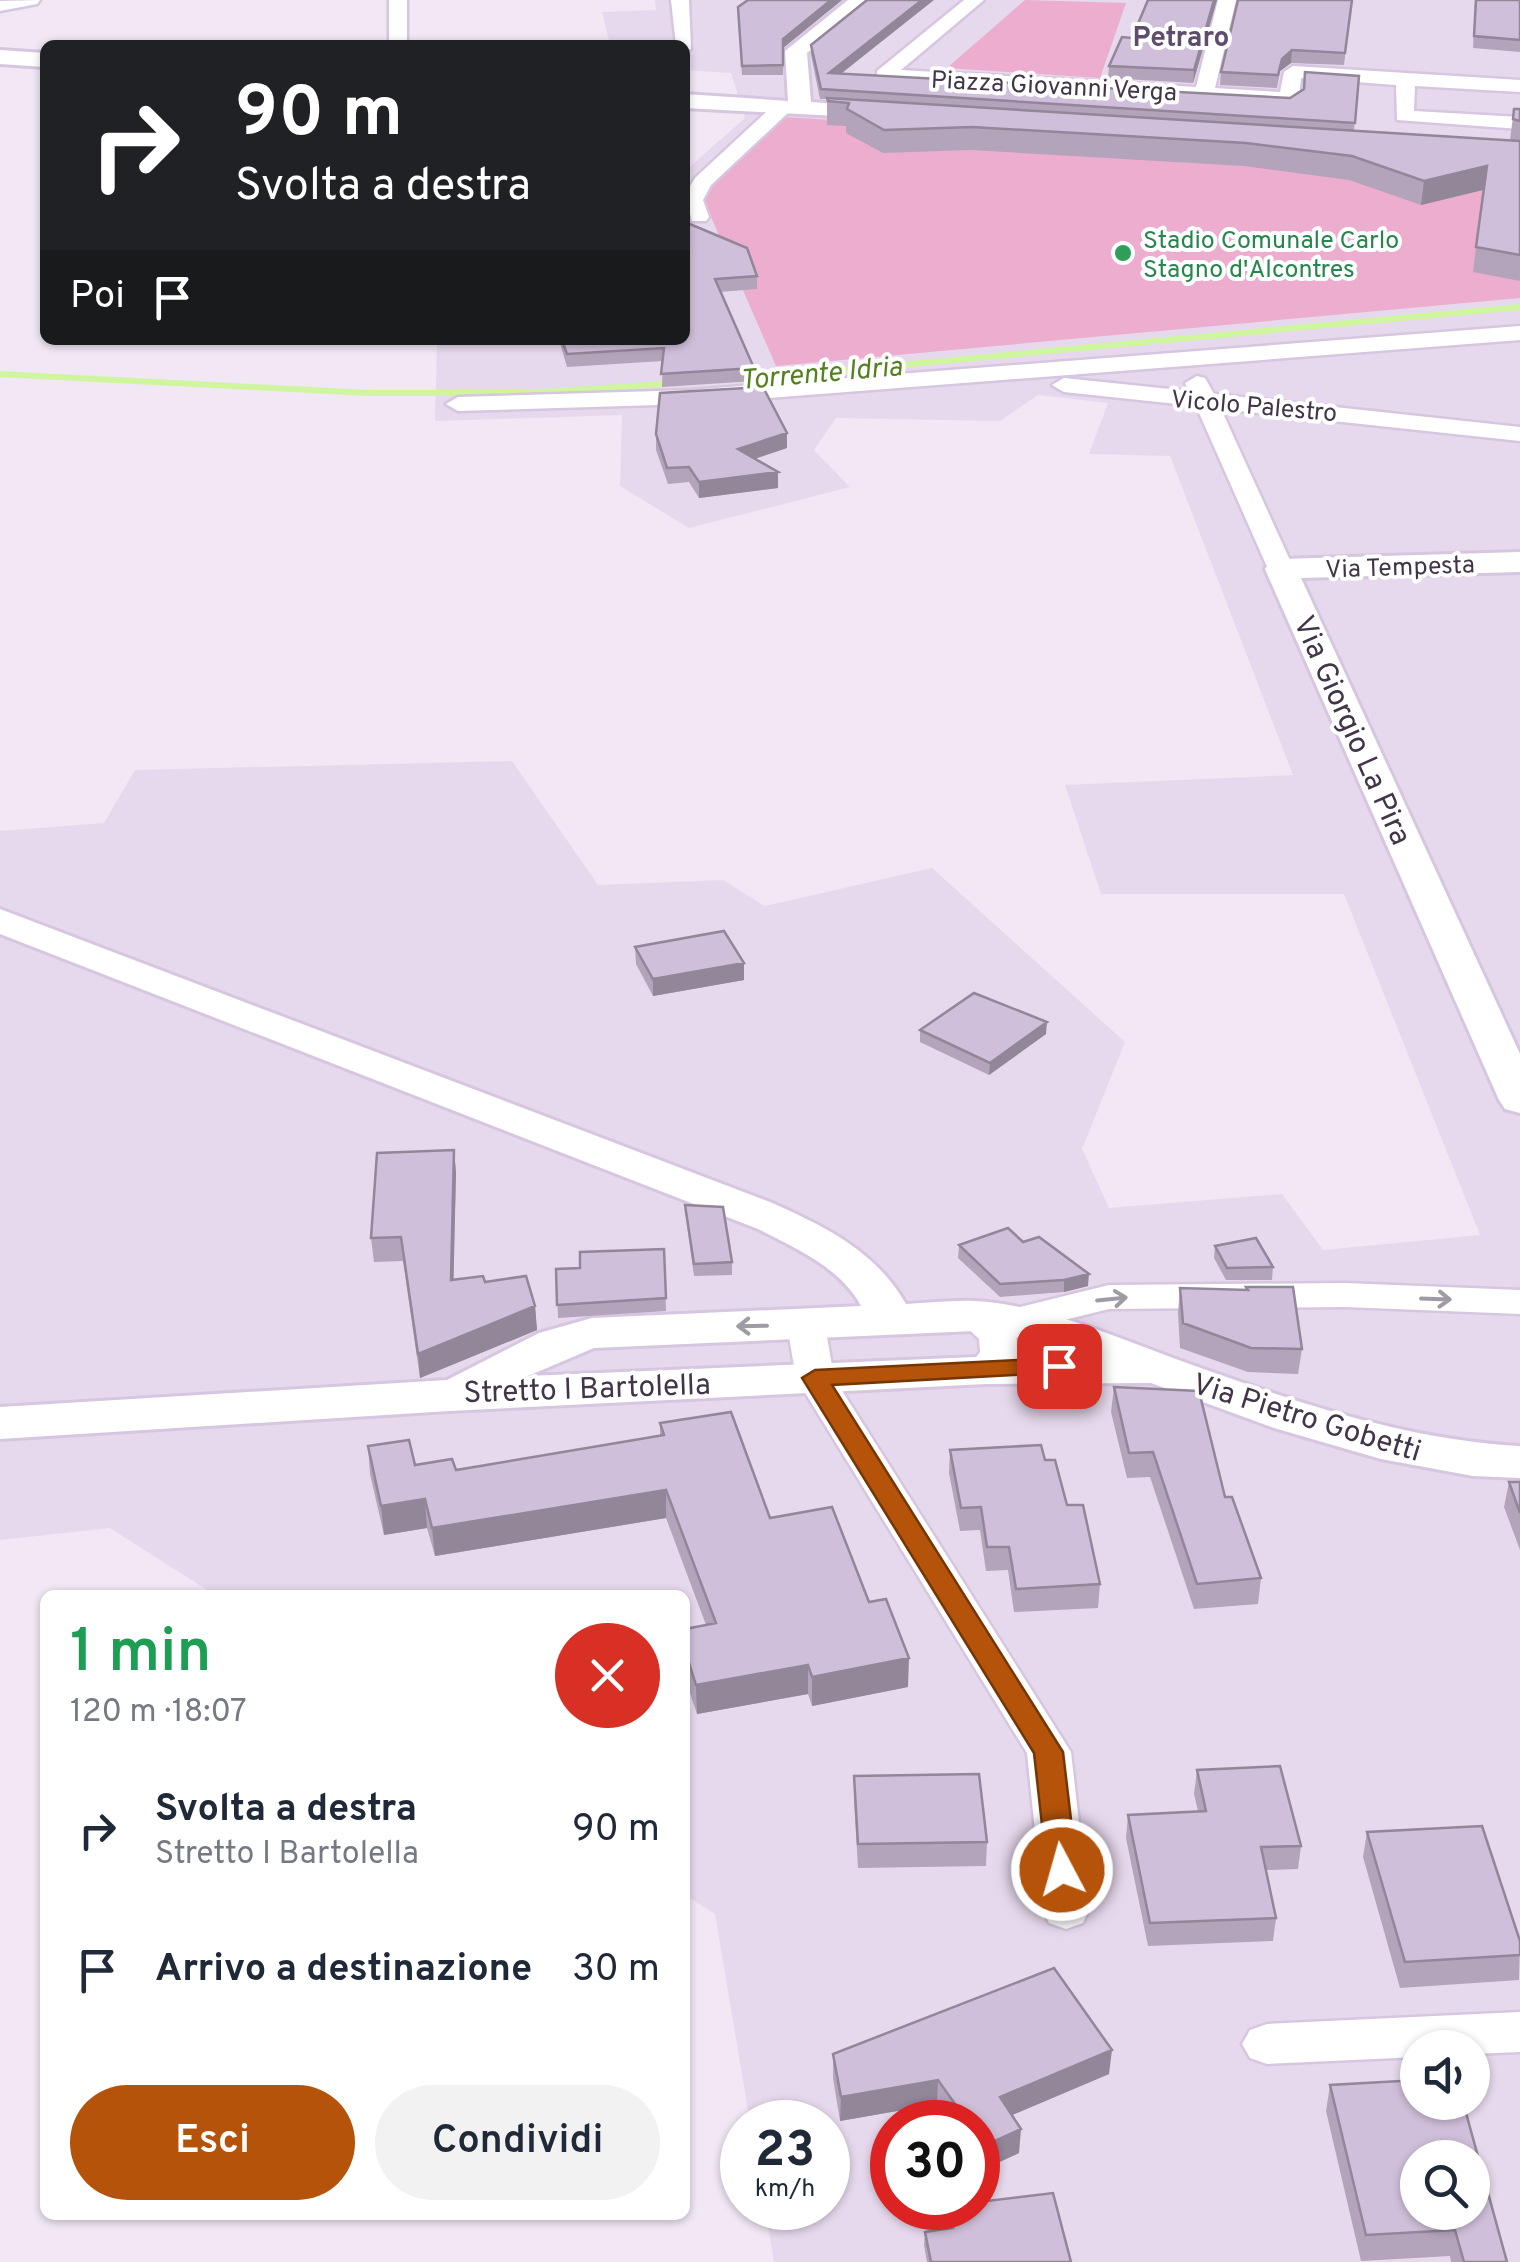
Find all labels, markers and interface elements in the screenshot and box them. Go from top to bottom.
district label: Petraro [1133,21,1229,57]
street label: Piazza Giovanni Verga [930,66,1178,110]
text: 90 m [235,72,403,161]
icon: right [70,80,200,210]
text: Svolta a destra [235,159,531,216]
place label: Stadio Comunale Carlo Stagno d'Alcontres [1143,226,1399,287]
marker: Stadio Comunale Carlo Stagno d'Alcontres [1112,242,1134,264]
icon: arrive [145,270,200,325]
text: Poi [70,273,125,322]
water label: Torrente Idria [739,350,904,400]
street label: Vicolo Palestro [1169,385,1338,431]
street label: Via Tempesta [1325,550,1476,588]
street label: Via Giorgio La Pira [1284,611,1418,851]
one-way arrow [1095,1289,1127,1308]
one-way arrow [1420,1289,1452,1308]
one-way arrow [737,1316,770,1336]
pin [1017,1324,1102,1409]
icon: arrive [1032,1339,1087,1394]
street label: Via Pietro Gobetti [1188,1367,1425,1472]
street label: Stretto I Bartolella [463,1368,711,1413]
text: 1 min [70,1617,211,1693]
button: close [555,1623,660,1728]
text: 120 m · 18:07 [70,1693,247,1733]
text: Svolta a destra [155,1786,417,1835]
icon: right [70,1803,125,1858]
text: 90 m [572,1806,660,1855]
position arrow [1010,1818,1114,1922]
text: Stretto I Bartolella [155,1835,419,1875]
icon: arrive [70,1943,125,1998]
text: Arrivo a destinazione [155,1946,532,1995]
text: 30 m [572,1946,660,1995]
map controls [1400,2030,1490,2230]
button: sound [1400,2030,1490,2120]
button: Esci [70,2085,355,2200]
button: Condividi [375,2085,660,2200]
speed limit sign: 30 [870,2100,1000,2230]
text: 23 [755,2121,815,2184]
button: search [1400,2140,1490,2230]
text: km/h [755,2174,815,2206]

